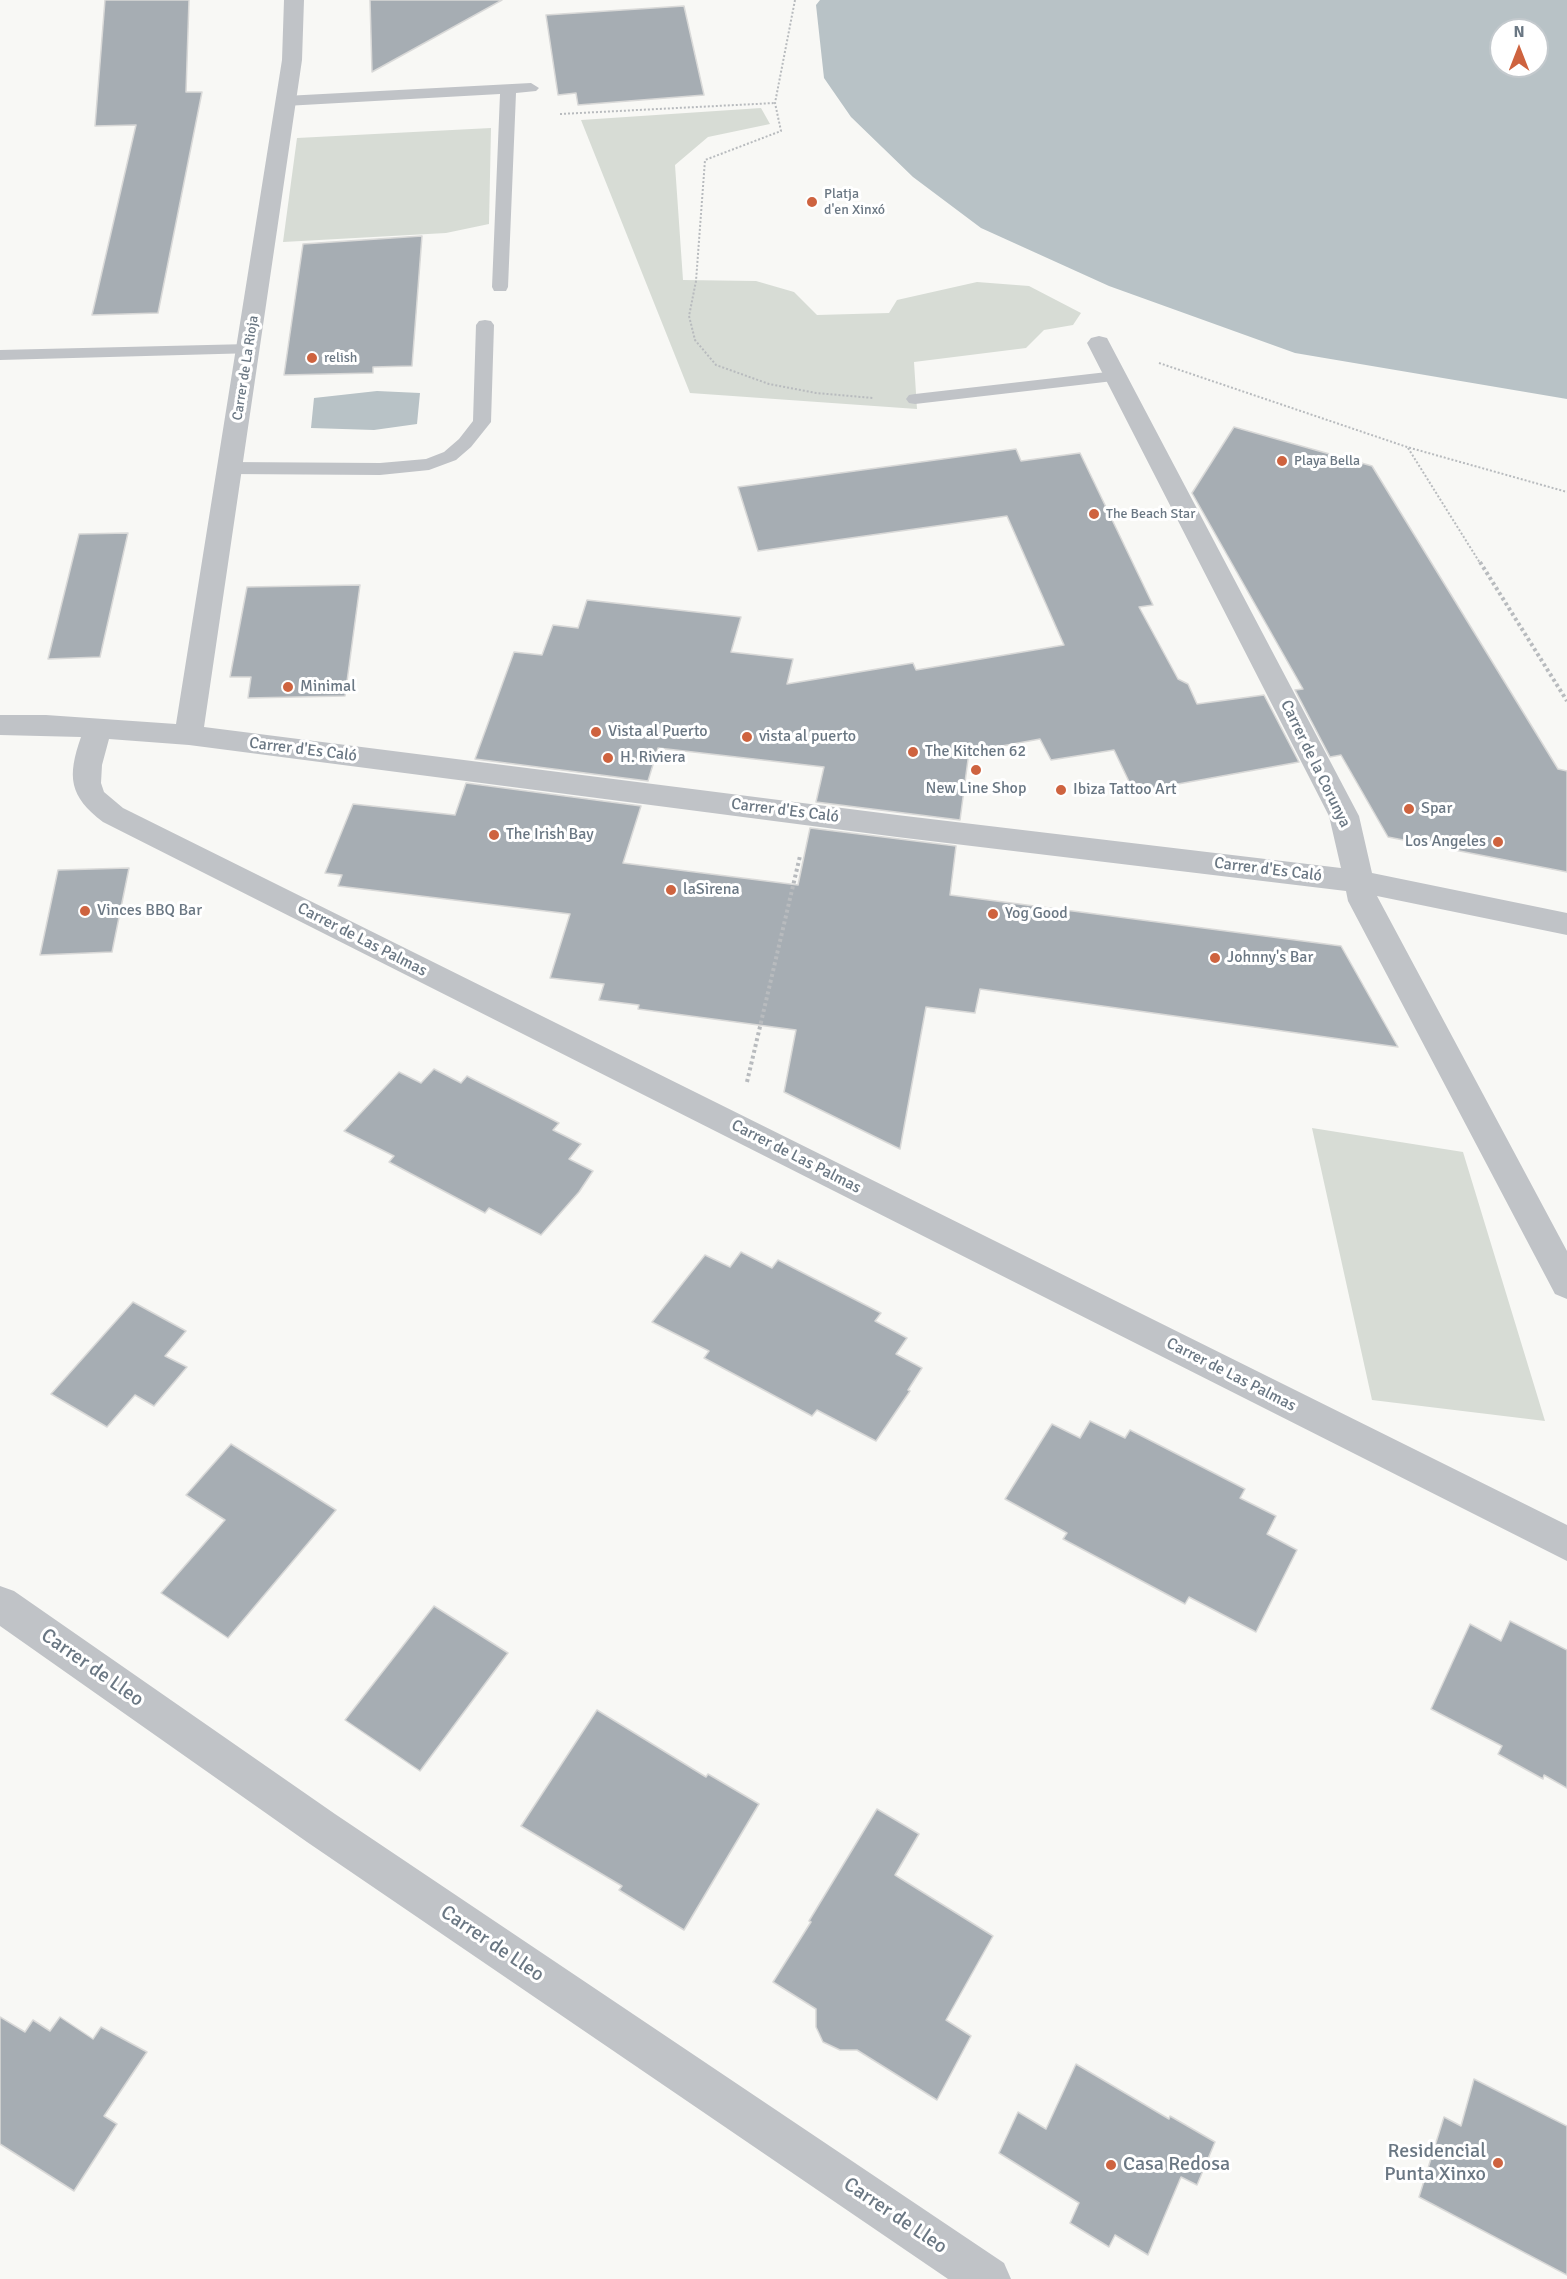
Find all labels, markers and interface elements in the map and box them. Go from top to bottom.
north arrow [1489,18,1549,78]
text: N [1513,22,1525,42]
place label: Platja d'en Xinxó [824,186,885,219]
marker: Platja d'en Xinxó [805,195,819,209]
street label: Carrer de La Rioja [229,314,263,422]
place label: relish [324,350,357,366]
marker: relish [305,351,319,365]
place label: Playa Bella [1294,453,1360,469]
marker: Playa Bella [1275,454,1289,468]
place label: The Beach Star [1106,506,1195,522]
marker: The Beach Star [1087,507,1101,521]
place label: Minimal [300,677,356,697]
marker: Minimal [281,680,295,694]
street label: Carrer de la Corunya [1276,697,1354,831]
place label: Vista al Puerto [608,722,708,742]
marker: Vista al Puerto [589,725,603,739]
place label: vista al puerto [759,727,856,747]
marker: vista al puerto [740,730,754,744]
street label: Carrer d'Es Caló [248,734,358,766]
place label: The Kitchen 62 [925,742,1026,762]
marker: The Kitchen 62 [906,745,920,759]
place label: H. Riviera [620,748,686,768]
marker: H. Riviera [601,751,615,765]
marker: New Line Shop [969,763,983,777]
place label: New Line Shop [926,779,1026,799]
place label: Ibiza Tattoo Art [1073,780,1177,800]
marker: Ibiza Tattoo Art [1054,783,1068,797]
street label: Carrer d'Es Caló [730,795,840,827]
place label: Spar [1421,799,1452,819]
marker: Spar [1402,802,1416,816]
place label: The Irish Bay [506,825,594,845]
marker: The Irish Bay [487,828,501,842]
place label: Los Angeles [1405,832,1486,852]
marker: Los Angeles [1491,835,1505,849]
street label: Carrer d'Es Caló [1213,854,1323,886]
place label: laSirena [683,880,739,900]
marker: laSirena [664,883,678,897]
street label: Carrer de Las Palmas [294,899,430,981]
place label: Vinces BBQ Bar [97,901,202,921]
marker: Vinces BBQ Bar [78,904,92,918]
place label: Yog Good [1005,904,1068,924]
marker: Yog Good [986,907,1000,921]
place label: Johnny's Bar [1227,948,1313,968]
marker: Johnny's Bar [1208,951,1222,965]
street label: Carrer de Las Palmas [728,1116,864,1198]
street label: Carrer de Las Palmas [1163,1334,1299,1416]
street label: Carrer de Lleo [36,1624,148,1712]
street label: Carrer de Lleo [436,1901,548,1987]
place label: Residencial Punta Xinxo [1384,2140,1486,2187]
place label: Casa Redosa [1123,2153,1230,2177]
marker: Residencial Punta Xinxo [1491,2156,1505,2170]
marker: Casa Redosa [1104,2158,1118,2172]
street label: Carrer de Lleo [839,2173,951,2259]

